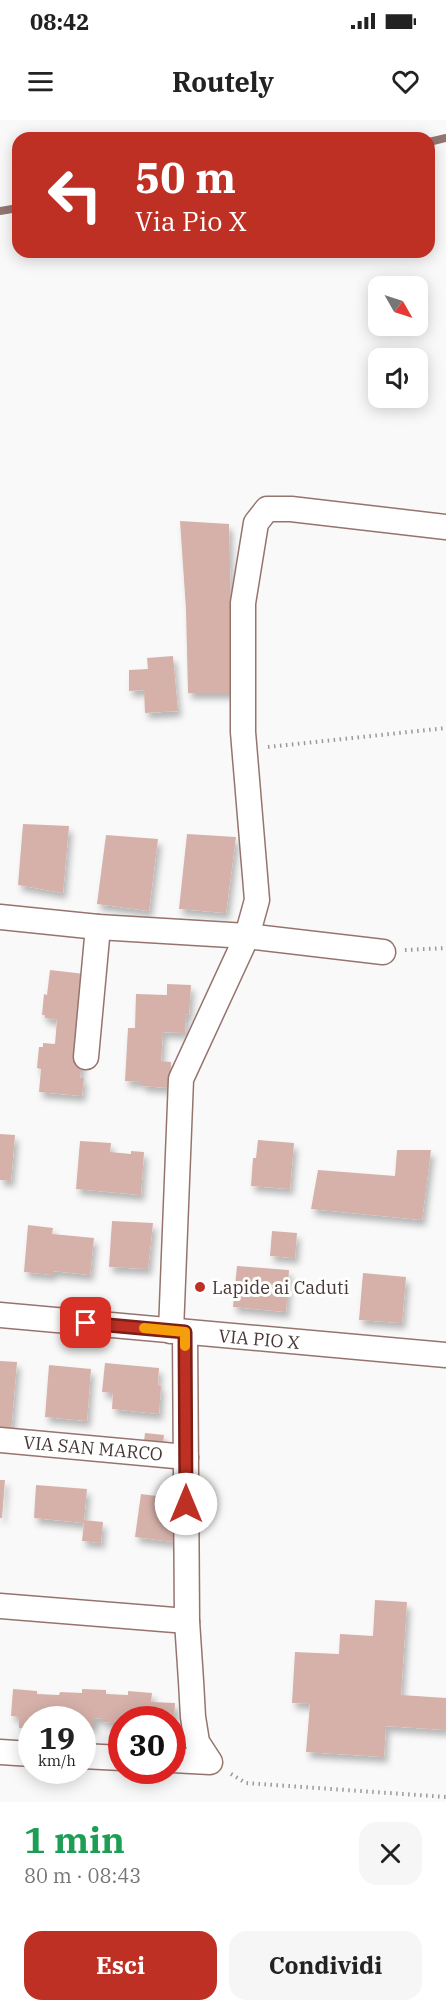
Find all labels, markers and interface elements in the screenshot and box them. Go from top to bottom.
text: 08:42 [30,7,89,36]
text: Routely [172,64,274,99]
icon: menu [24,65,57,98]
icon: heart [389,65,422,98]
text: 50 m [135,150,236,205]
icon: left [36,156,114,234]
text: Via Pio X [135,203,247,238]
north arrow [368,276,428,336]
map controls [368,276,428,408]
button: sound [368,348,428,408]
place label: Lapide ai Caduti [212,1276,349,1299]
marker: Lapide ai Caduti [193,1280,207,1294]
pin [60,1297,111,1348]
icon: arrive [69,1306,102,1339]
street label: VIA PIO X [218,1324,300,1354]
street label: VIA SAN MARCO [22,1430,164,1466]
position arrow [154,1472,218,1536]
speed limit sign: 30 [108,1706,186,1784]
text: 19 [39,1718,75,1757]
text: km/h [38,1751,76,1770]
text: 1 min [24,1816,125,1863]
button: close [359,1822,422,1885]
text: 80 m · 08:43 [24,1862,141,1889]
button: Esci [24,1931,217,2000]
button: Condividi [229,1931,422,2000]

